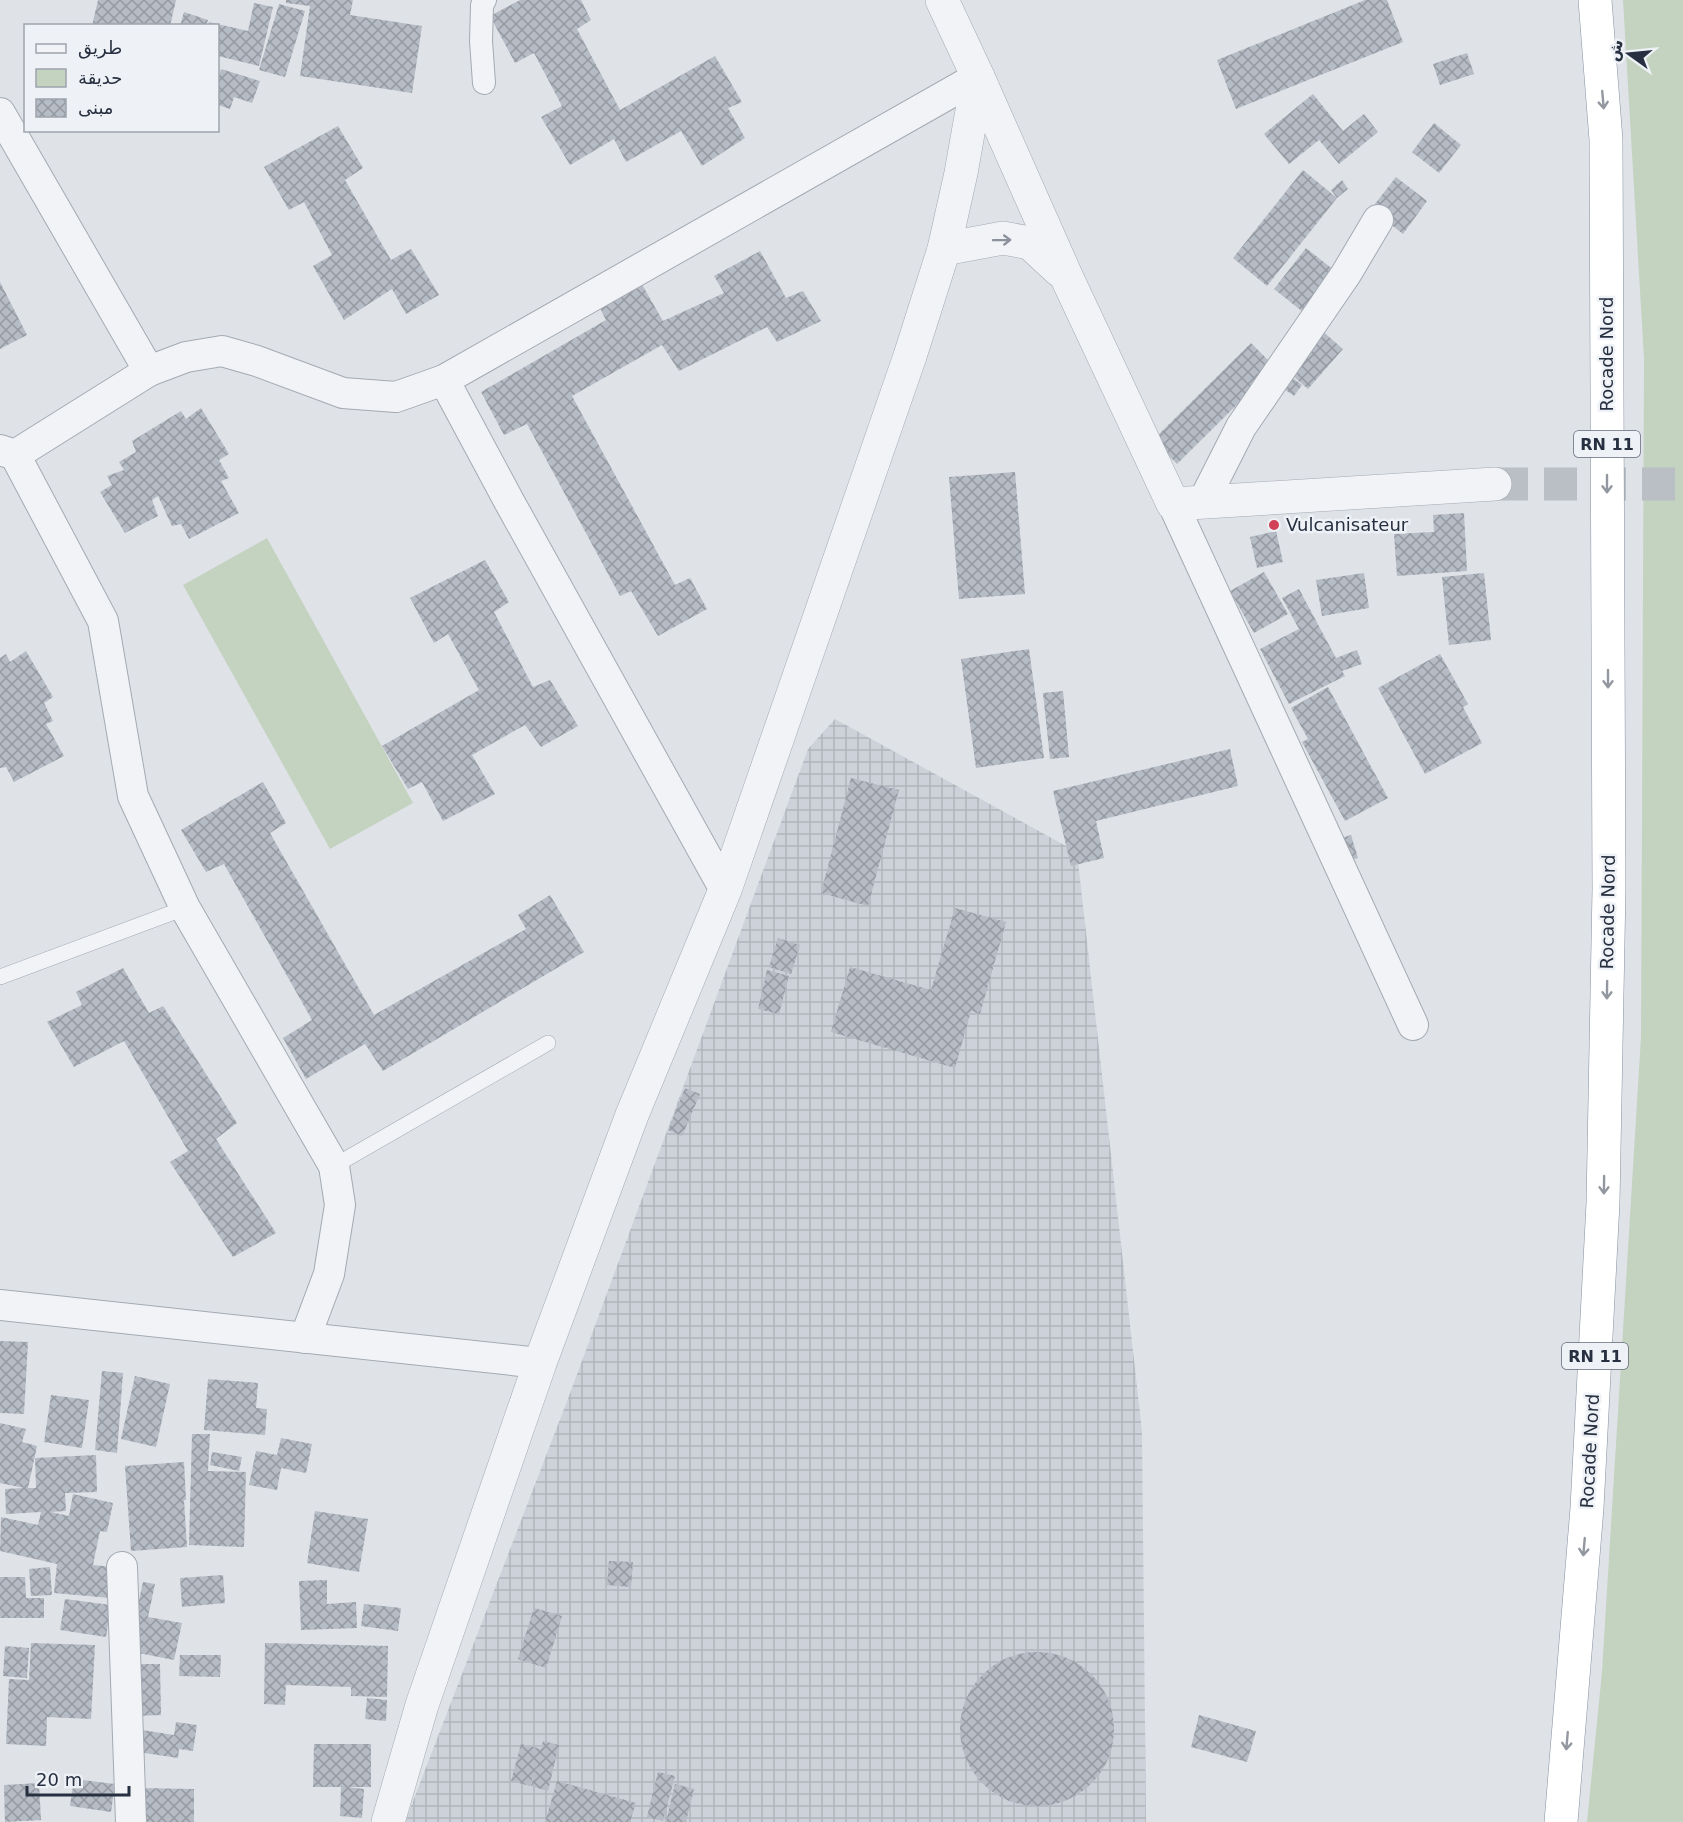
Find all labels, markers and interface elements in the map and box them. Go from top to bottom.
legend [24,24,219,132]
north arrow [1599,24,1659,84]
text: طريق [78,37,122,59]
text: ش [1603,37,1627,63]
text: حديقة [78,67,122,88]
one-way arrow [1598,90,1609,110]
text: مبنى [78,97,114,118]
one-way arrow [992,234,1011,246]
street label: Rocade Nord [1596,297,1617,411]
road number: RN 11 [1574,431,1640,457]
one-way arrow [1601,474,1613,494]
place label: Vulcanisateur [1286,514,1409,535]
marker: Vulcanisateur [1267,518,1281,532]
one-way arrow [1602,669,1614,689]
street label: Rocade Nord [1596,854,1619,970]
one-way arrow [1601,979,1613,999]
one-way arrow [1598,1174,1610,1194]
road number: RN 11 [1562,1343,1628,1369]
street label: Rocade Nord [1576,1393,1603,1509]
one-way arrow [1578,1536,1589,1556]
one-way arrow [1562,1731,1573,1751]
scale bar [27,1759,129,1797]
text: 20 m [36,1769,82,1790]

